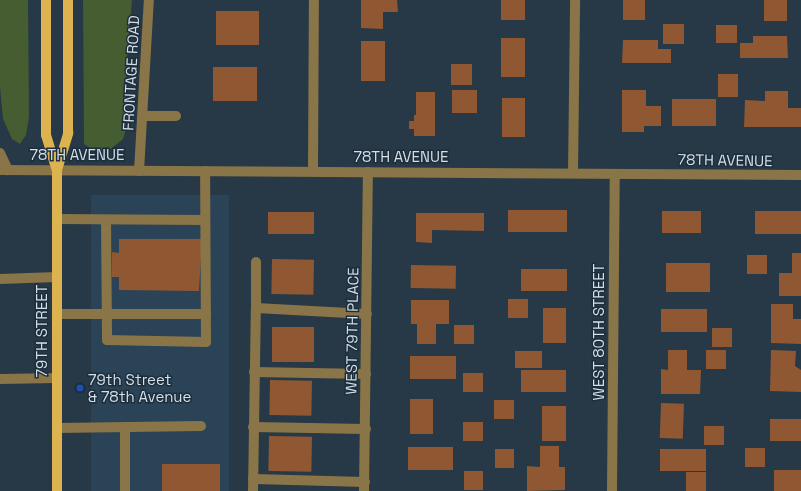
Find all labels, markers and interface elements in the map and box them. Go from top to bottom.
street label: FRONTAGE ROAD [119,15,143,131]
street label: 78TH AVENUE [29,146,125,164]
street label: 78TH AVENUE [353,148,449,166]
street label: 78TH AVENUE [677,150,773,170]
street label: WEST 80TH STREET [590,263,608,401]
street label: WEST 79TH PLACE [342,267,362,395]
street label: 79TH STREET [33,285,51,377]
place label: 79th Street & 78th Avenue [88,370,192,405]
marker: 79th Street & 78th Avenue [75,383,85,393]

